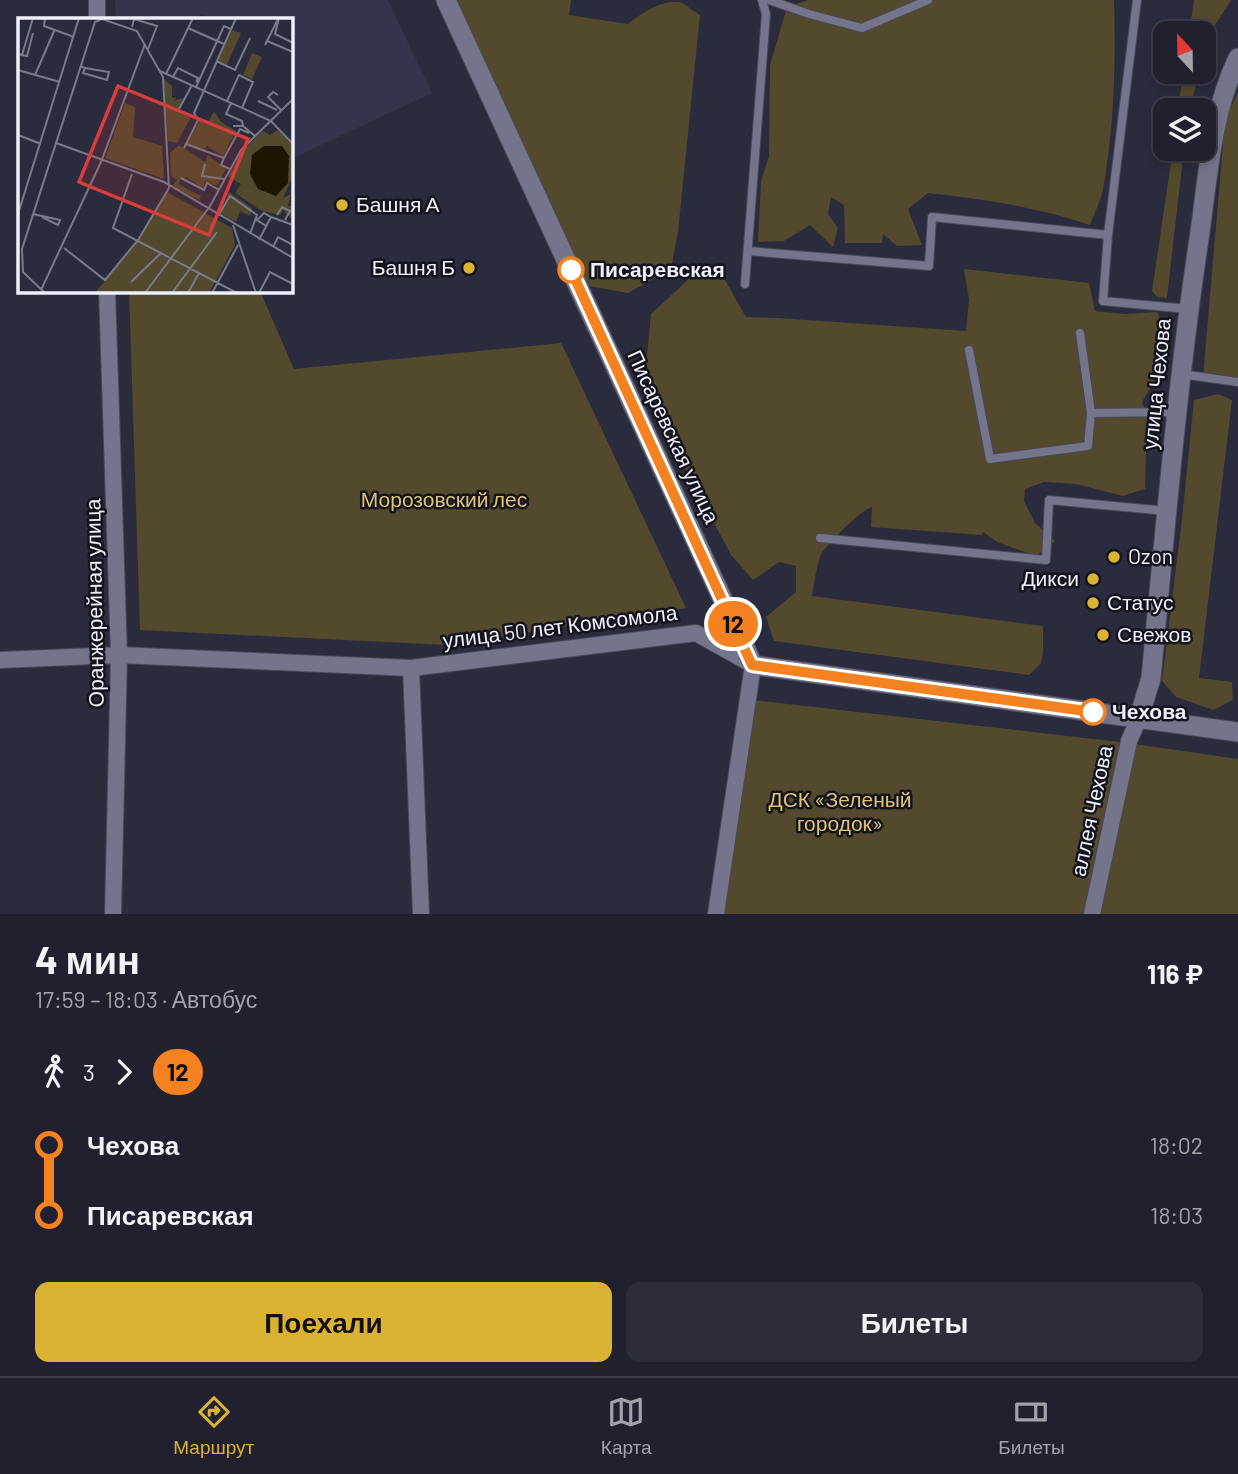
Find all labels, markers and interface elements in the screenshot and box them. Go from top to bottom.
inset map [18,18,292,292]
north arrow [1153,21,1216,84]
map controls [1153,21,1216,161]
button: layers [1153,98,1216,161]
place label: Башня А [356,191,439,216]
marker: Башня А [334,197,350,213]
place label: Башня Б [372,254,455,279]
place label: Писаревская [590,256,725,281]
marker: Писаревская [558,257,584,283]
marker: Башня Б [461,260,477,276]
street label: улица Чехова [1136,317,1175,451]
street label: Писаревская улица [623,346,726,527]
park label: Морозовский лес [361,486,527,511]
street label: Оранжерейная улица [79,498,108,708]
place label: Ozon [1128,543,1173,568]
marker: Ozon [1106,549,1122,565]
place label: Дикси [1021,565,1079,590]
marker: Дикси [1085,571,1101,587]
place label: Статус [1107,589,1173,614]
marker: Статус [1085,595,1101,611]
street label: улица 50 лет Комсомола [441,599,679,652]
line badge: 12 [702,601,764,647]
text: 12 [722,609,744,638]
place label: Свежов [1117,621,1191,646]
marker: Свежов [1095,627,1111,643]
place label: Чехова [1112,698,1187,723]
marker: Чехова [1080,699,1106,725]
street label: аллея Чехова [1064,743,1117,878]
park label: ДСК «Зеленый городок» [768,786,912,835]
text: 4 мин [35,936,140,982]
text: 116 ₽ [1147,958,1203,989]
text: 17:59 – 18:03 · Автобус [35,985,257,1013]
icon: walk [35,1053,73,1091]
icon: forward [105,1053,143,1091]
text: 12 [167,1057,189,1086]
text: 3 [83,1058,95,1086]
text: Чехова [87,1129,179,1160]
text: 18:02 [1150,1131,1203,1159]
text: Писаревская [87,1199,254,1230]
text: 18:03 [1150,1201,1203,1229]
button: Поехали [35,1282,612,1362]
button: Билеты [626,1282,1203,1362]
tab: Маршрут [173,1393,254,1459]
tab: Карта [601,1393,652,1459]
tab: Билеты [998,1393,1065,1459]

